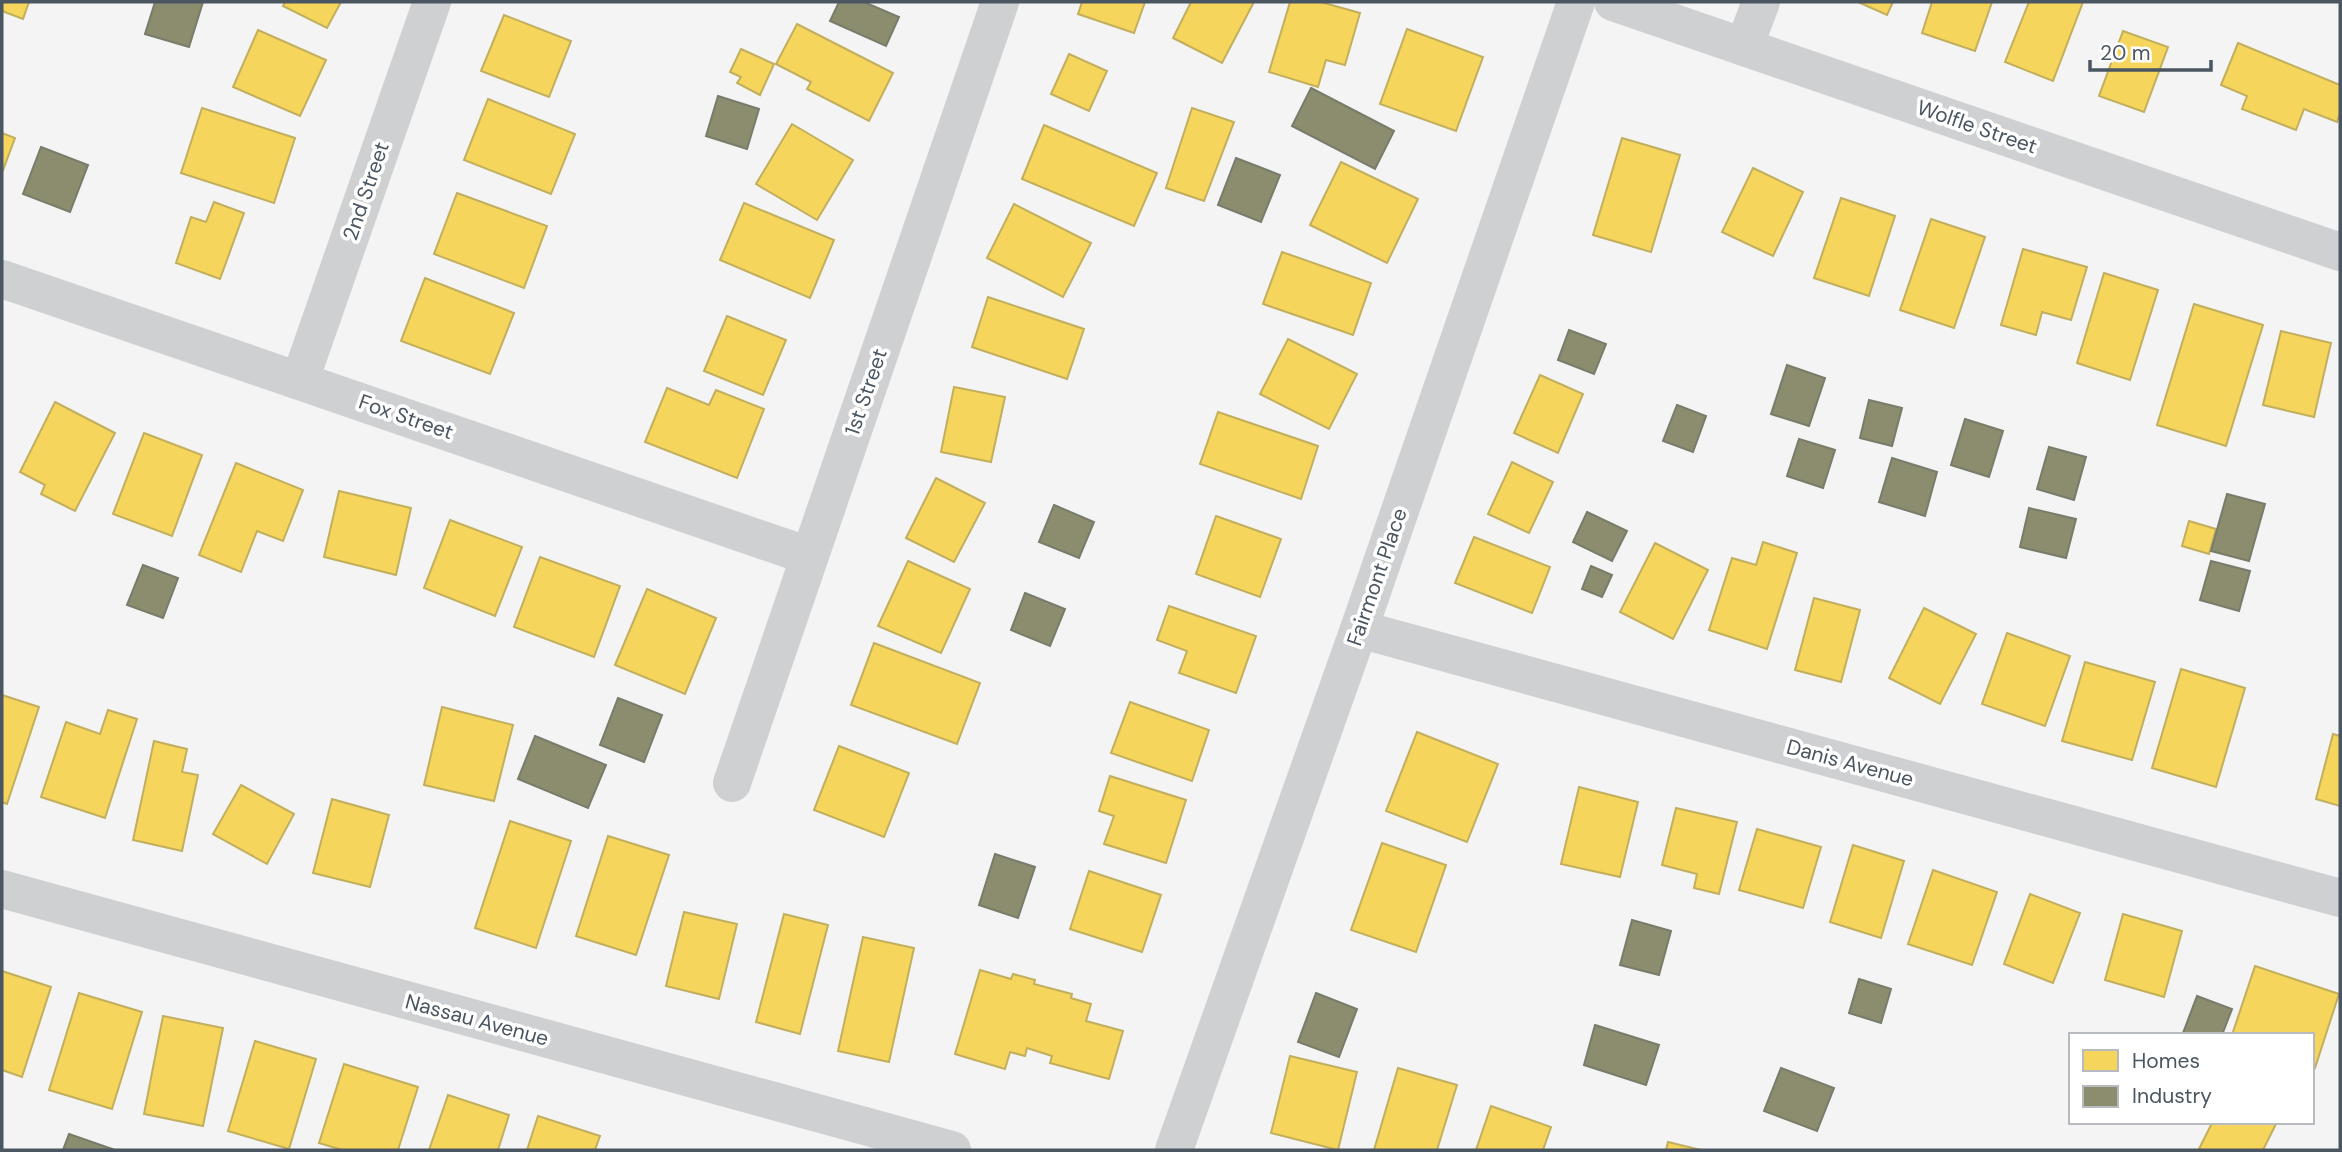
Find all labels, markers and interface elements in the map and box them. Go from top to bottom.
scale bar [2090,28,2211,72]
text: 20 m [2100,39,2151,67]
street label: Wolfle Street [1913,93,2041,161]
street label: 2nd Street [336,138,396,244]
street label: 1st Street [838,345,894,439]
street label: Fox Street [355,388,457,446]
street label: Fairmont Place [1340,504,1414,650]
street label: Danis Avenue [1783,733,1917,793]
street label: Nassau Avenue [402,987,552,1053]
legend [2069,1033,2314,1124]
text: Homes [2132,1047,2200,1075]
text: Industry [2132,1082,2212,1110]

